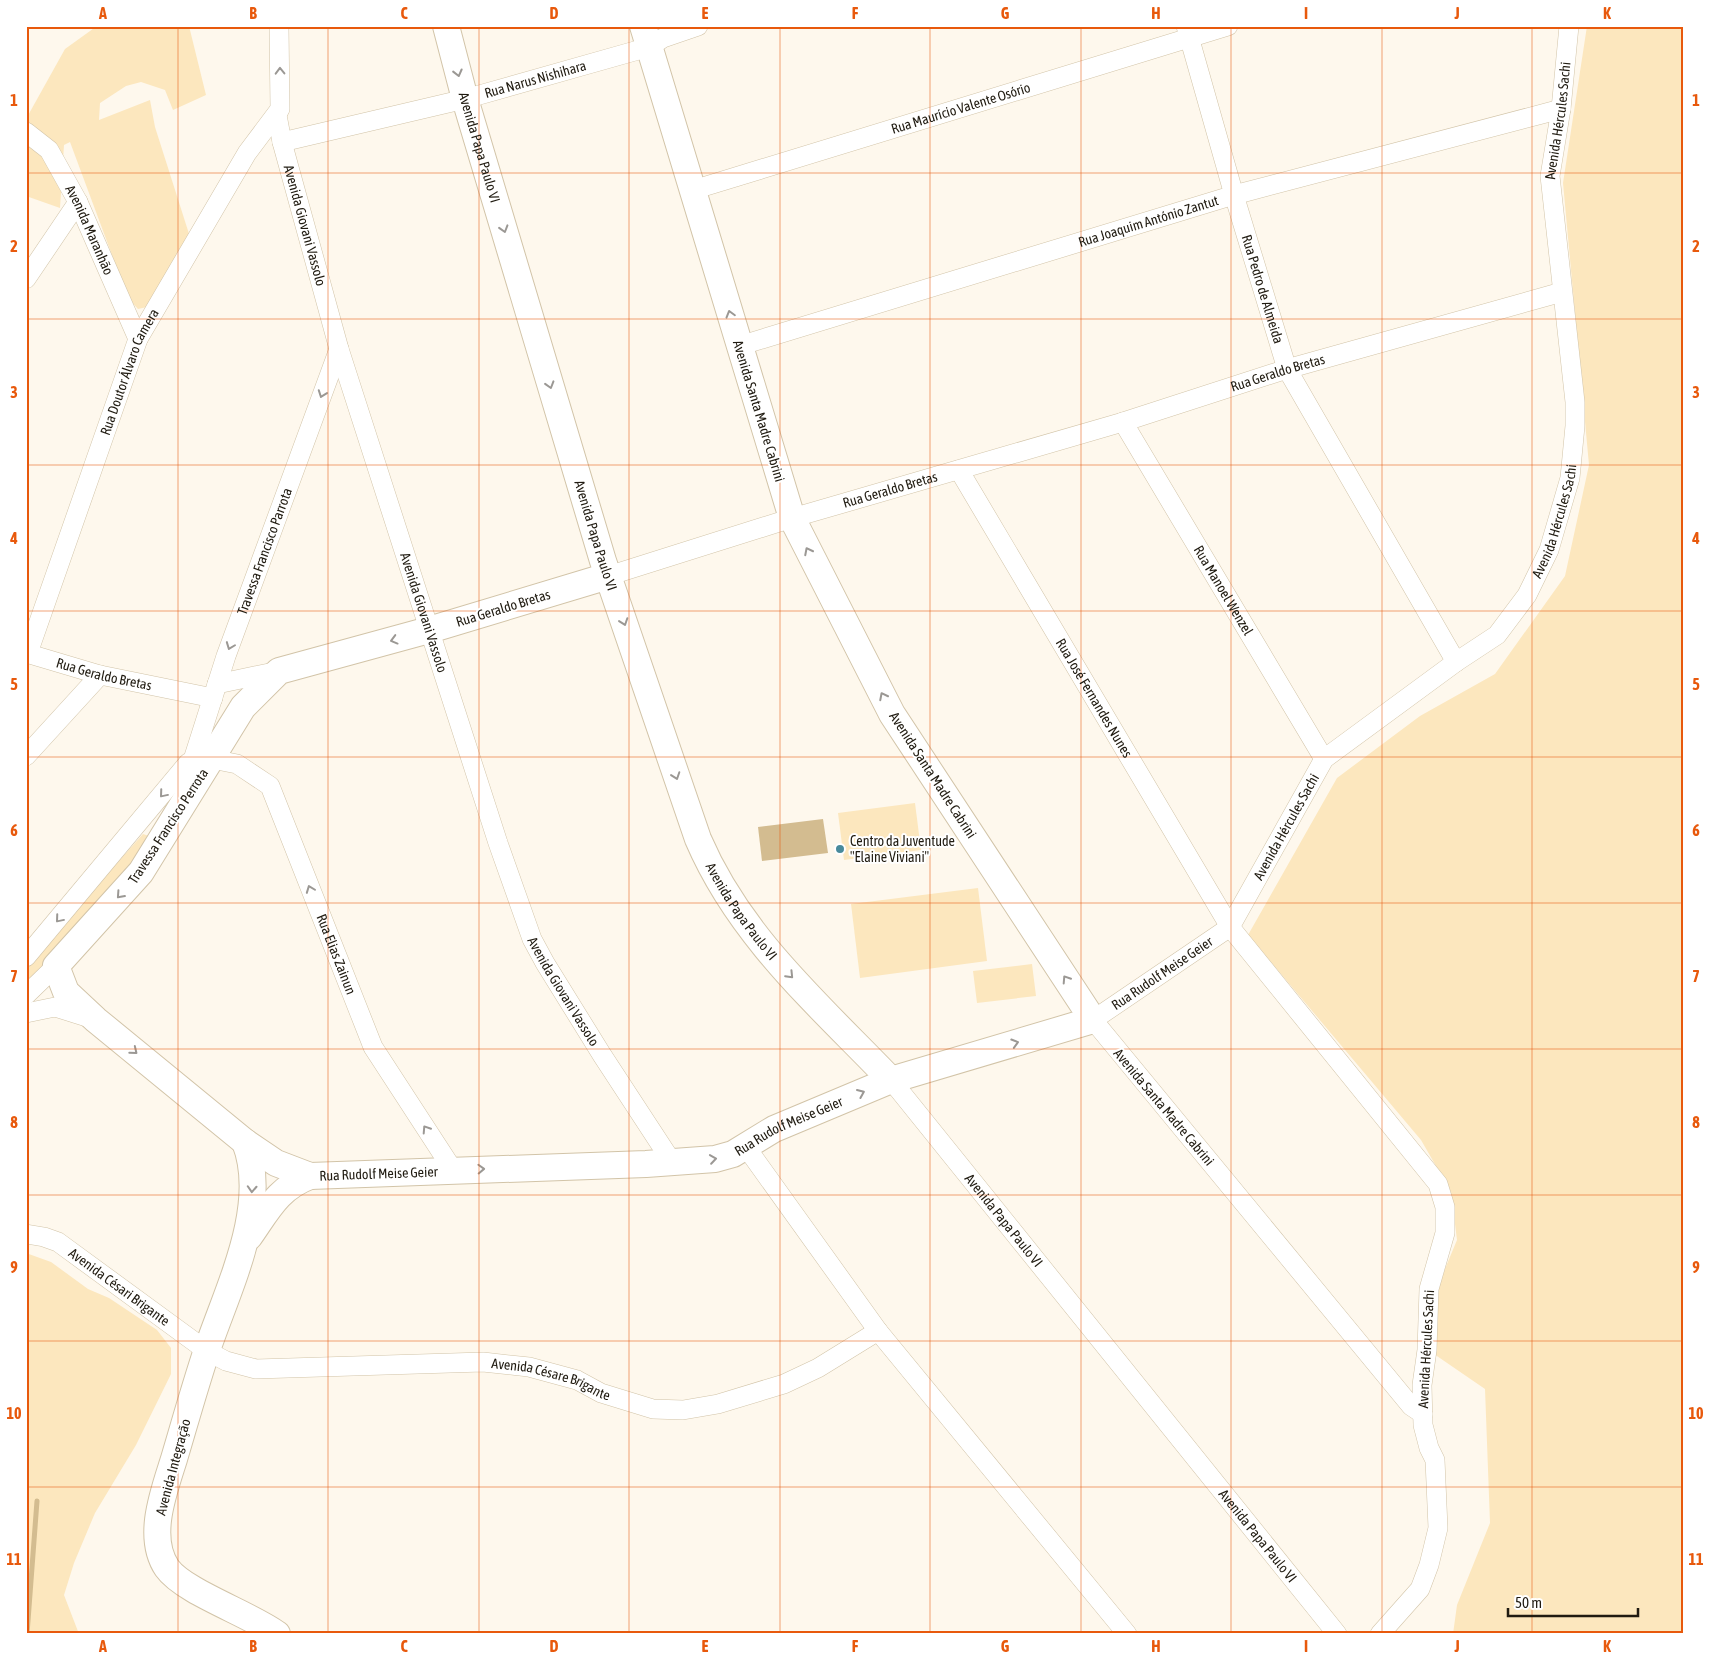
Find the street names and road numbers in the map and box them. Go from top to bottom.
street label: Rua Narus Nishihara [483,57,588,101]
street label: Avenida Hércules Sachi [1542,61,1574,181]
street label: Rua Maurício Valente Osório [889,79,1032,137]
street label: Avenida Papa Paulo VI [456,90,504,205]
street label: Avenida Giovani Vassolo [281,163,329,288]
street label: Avenida Maranhão [62,182,117,277]
street label: Rua Joaquim António Zantut [1076,192,1220,250]
street label: Rua Pedro de Almeida [1239,233,1287,345]
street label: Rua Doutor Álvaro Camera [97,306,162,437]
street label: Avenida Santa Madre Cabrini [730,338,788,484]
street label: Rua Geraldo Bretas [1229,351,1327,395]
street label: Avenida Hércules Sachi [1529,463,1579,581]
street label: Rua Geraldo Bretas [841,468,939,511]
street label: Avenida Papa Paulo VI [571,478,620,593]
street label: Travessa Francisco Parrota [234,486,295,617]
street label: Rua Manoel Wenzel [1191,543,1256,638]
street label: Avenida Giovani Vassolo [397,551,451,674]
street label: Rua Geraldo Bretas [454,586,552,630]
street label: Rua José Fernandes Nunes [1053,636,1136,760]
street label: Rua Geraldo Bretas [55,654,153,693]
street label: Avenida Santa Madre Cabrini [886,709,980,841]
street label: Travessa Francisco Perrota [125,765,211,887]
street label: Avenida Hércules Sachi [1250,771,1322,883]
street label: Avenida Papa Paulo VI [703,860,781,963]
street label: Rua Elias Zainun [313,912,359,997]
street label: Rua Rudolf Meise Geier [1109,933,1216,1013]
street label: Avenida Giovani Vassolo [524,934,602,1049]
street label: Avenida Santa Madre Cabrini [1111,1045,1217,1169]
street label: Rua Rudolf Meise Geier [732,1093,846,1159]
street label: Rua Rudolf Meise Geier [319,1163,439,1184]
street label: Avenida Papa Paulo VI [962,1171,1046,1270]
street label: Avenida Césari Brigante [66,1245,173,1329]
street label: Avenida Hércules Sachi [1415,1289,1437,1409]
street label: Avenida Césare Brigante [491,1355,612,1403]
street label: Avenida Integração [152,1417,194,1517]
street label: Avenida Papa Paulo VI [1216,1486,1300,1585]

